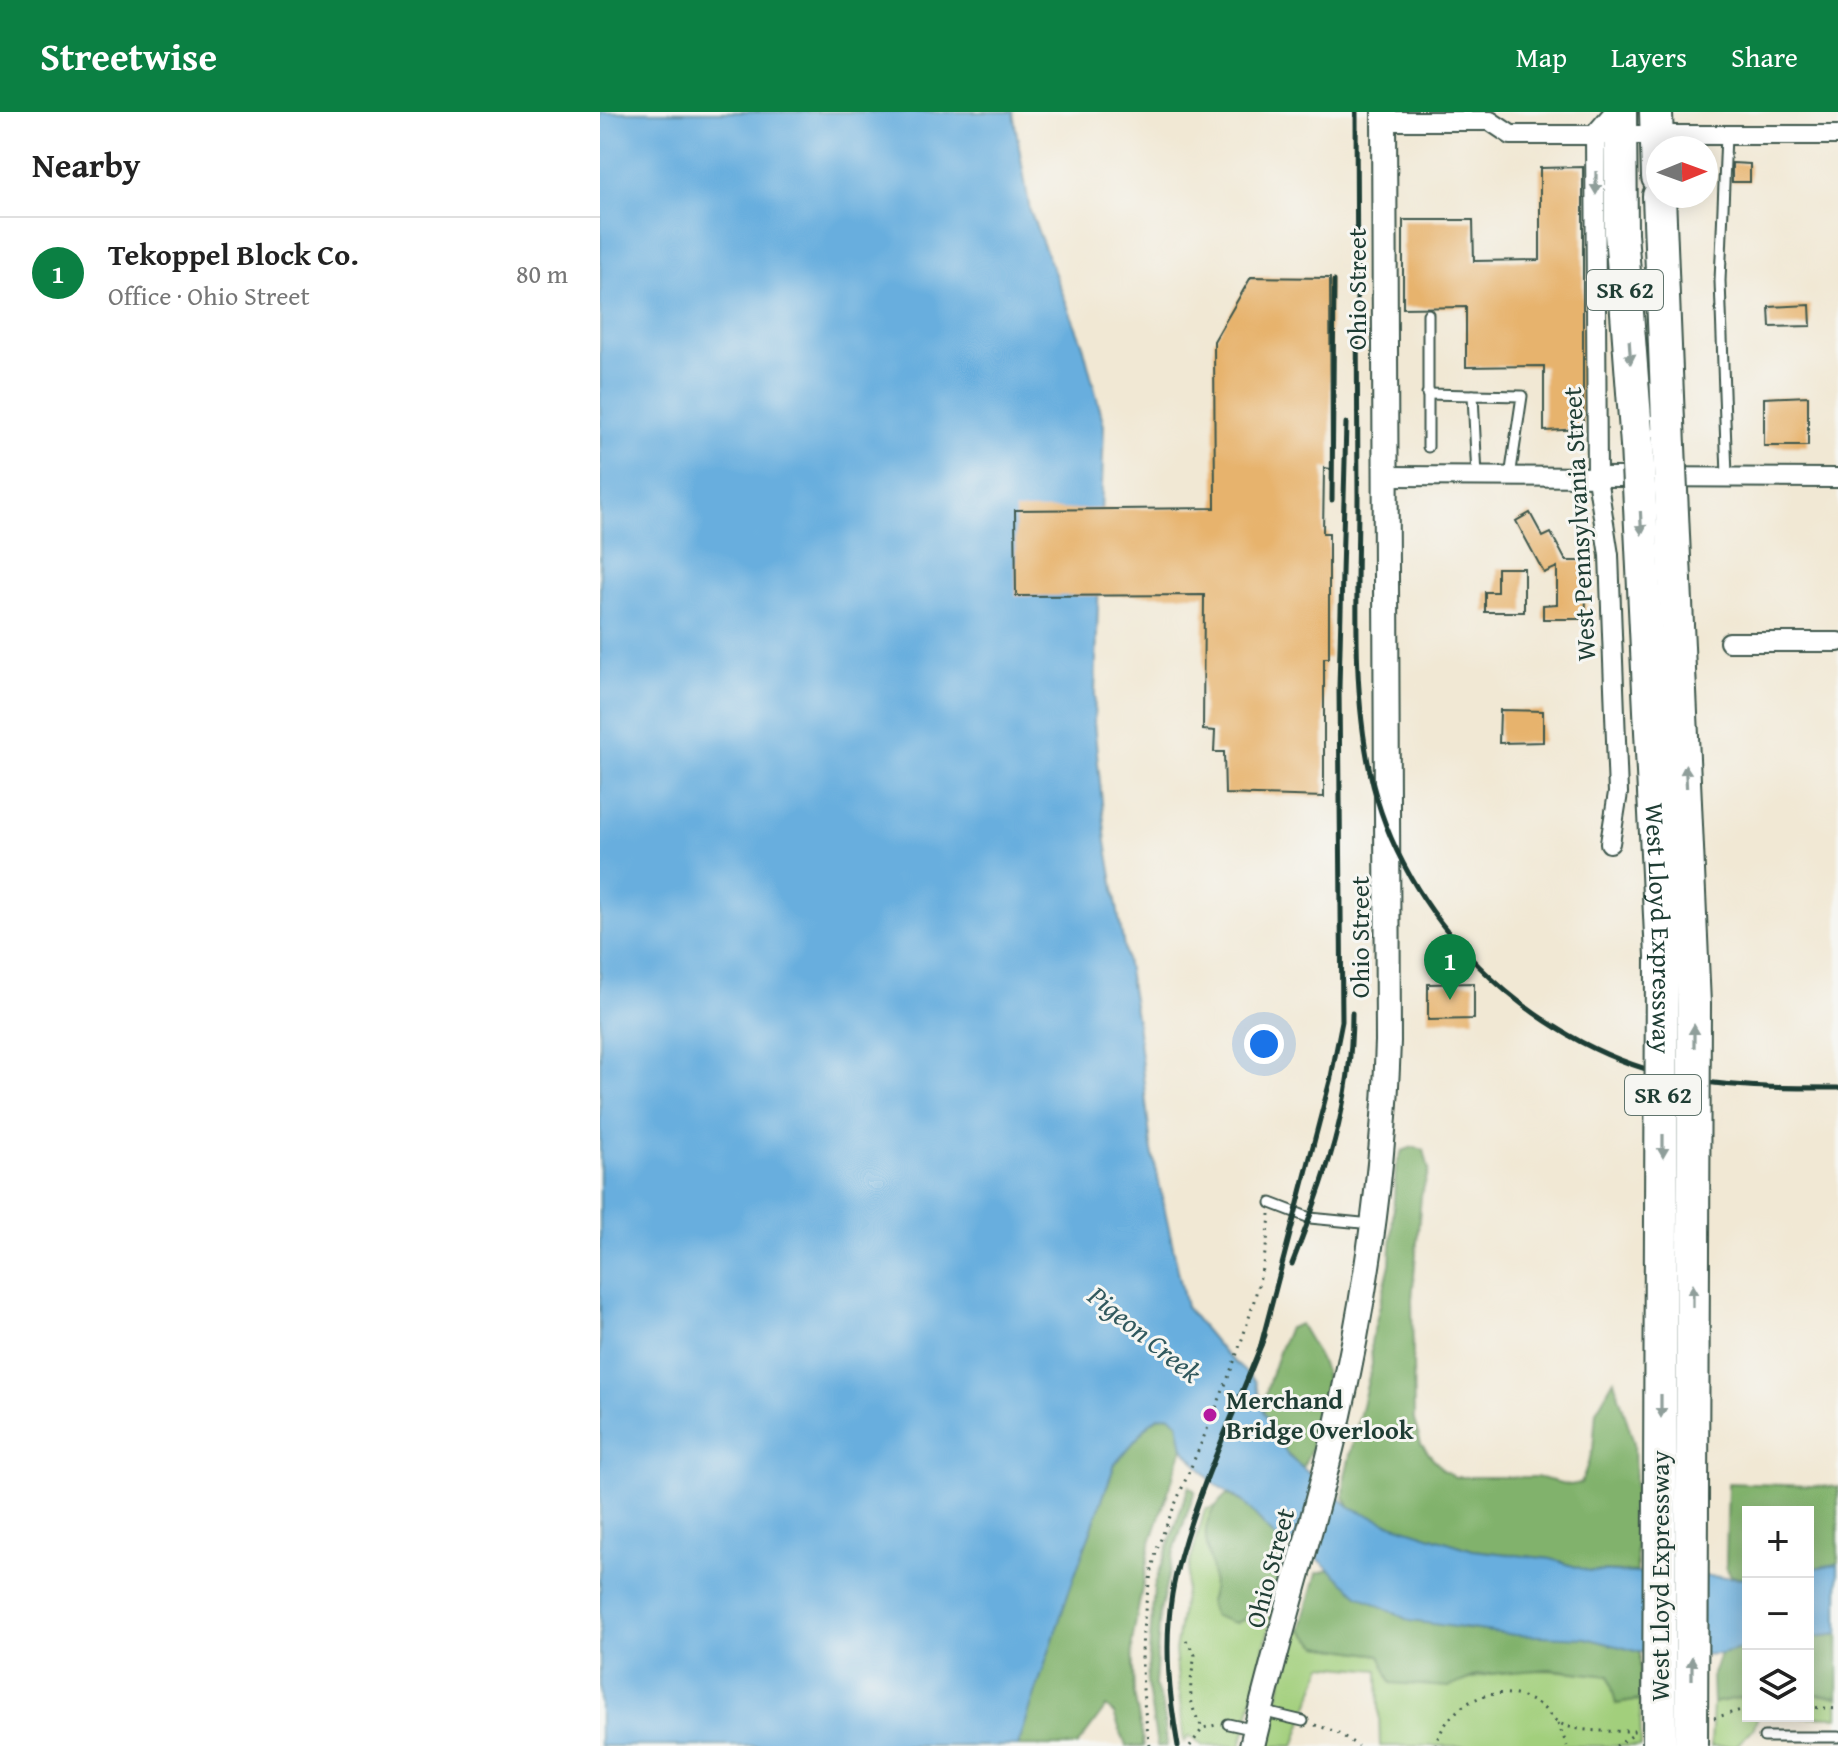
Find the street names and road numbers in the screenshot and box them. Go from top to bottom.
street label: Ohio Street [1337,228,1376,350]
road number: SR 62 [1587,270,1663,310]
street label: West Pennsylvania Street [1552,386,1605,662]
street label: West Lloyd Expressway [1636,802,1682,1054]
street label: Ohio Street [1340,876,1379,998]
road number: SR 62 [1625,1075,1701,1115]
street label: West Lloyd Expressway [1640,1450,1679,1702]
street label: Ohio Street [1235,1504,1304,1632]

